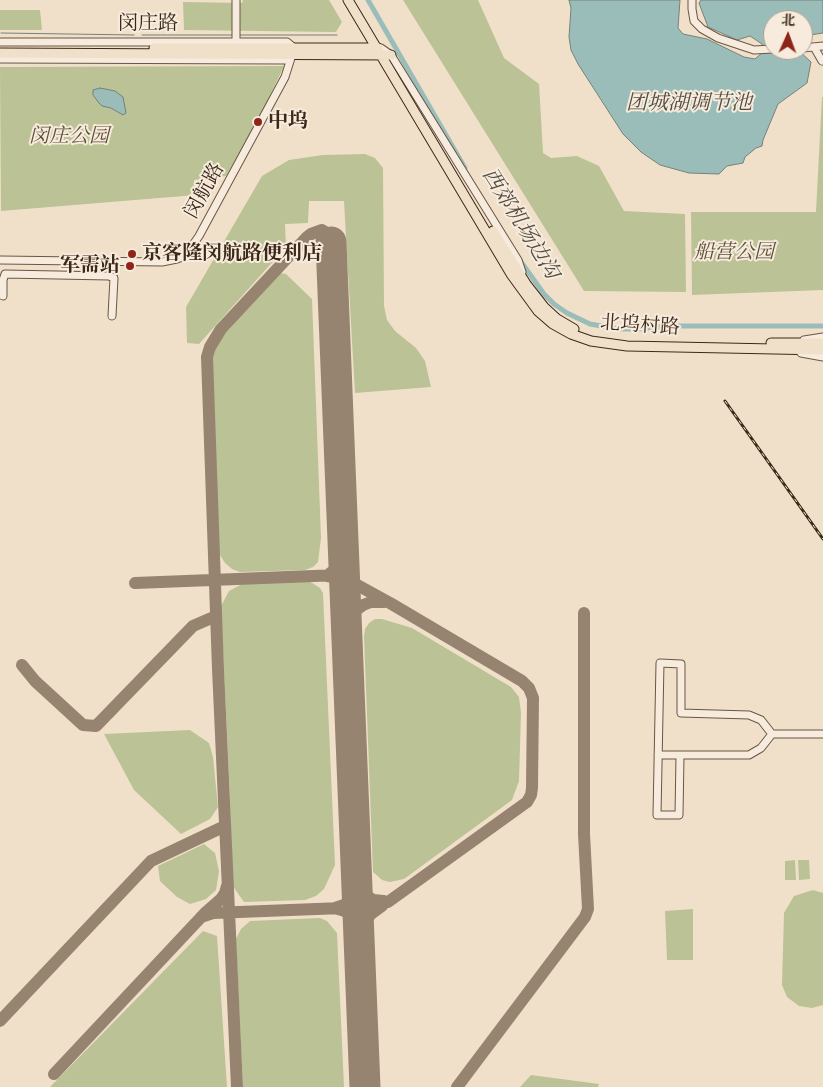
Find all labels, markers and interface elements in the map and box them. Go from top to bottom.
north arrow [763,10,813,60]
text: 北 [781,11,796,30]
street label: 闵庄路 [118,12,178,36]
water label: 团城湖调节池 [626,91,752,117]
place label: 中坞 [268,110,308,134]
marker: 中坞 [252,116,264,128]
park label: 闵庄公园 [29,125,109,149]
street label: 闵航路 [180,159,230,223]
water label: 西郊机场边沟 [476,164,564,284]
park label: 船营公园 [694,241,774,265]
place label: 京客隆闵航路便利店 [142,242,322,266]
marker: 京客隆闵航路便利店 [126,248,138,260]
place label: 军需站 [60,254,120,278]
marker: 军需站 [124,260,136,272]
street label: 北坞村路 [599,311,681,341]

